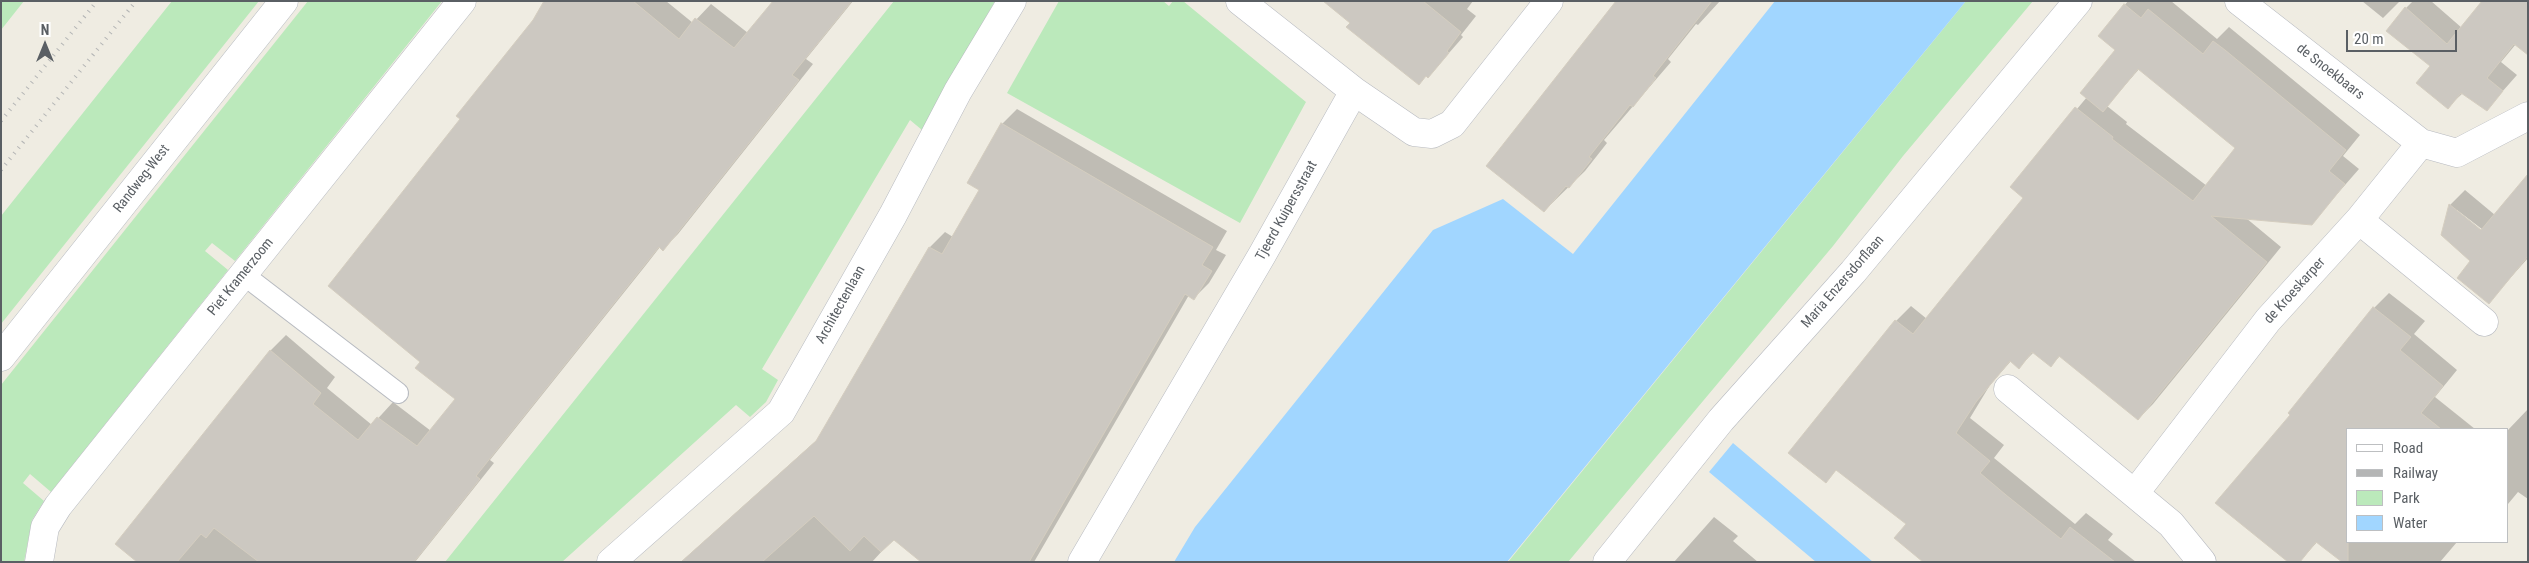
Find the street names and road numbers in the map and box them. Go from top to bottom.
street label: de Snoekbaars [2293,40,2367,104]
street label: Randweg-West [110,142,174,216]
street label: Tjeerd Kuipersstraat [1253,158,1321,264]
street label: Maria Enzersdorflaan [1798,232,1888,332]
street label: Piet Kramerzoom [205,235,277,319]
street label: de Kroeskarper [2261,254,2329,328]
street label: Architectenlaan [813,263,869,347]

